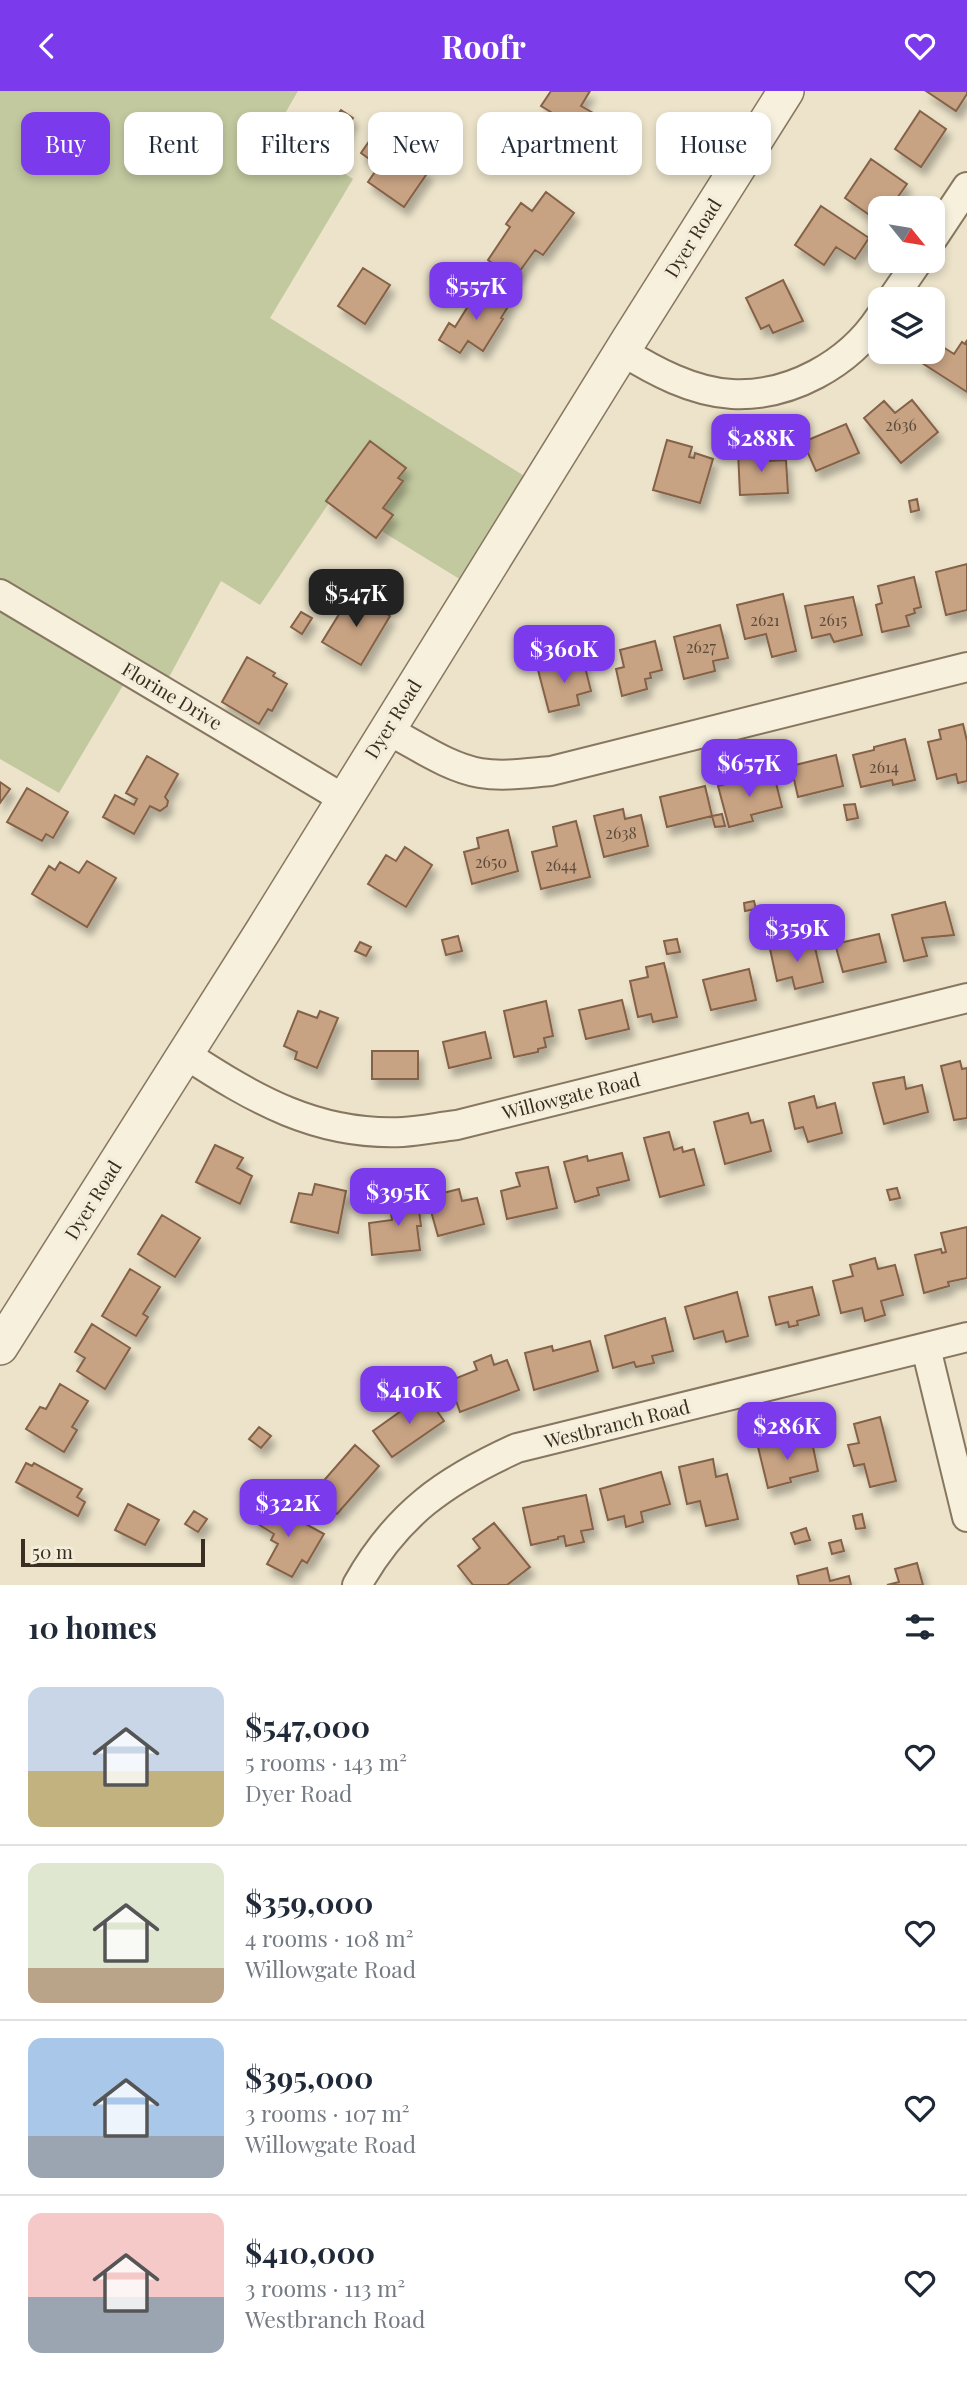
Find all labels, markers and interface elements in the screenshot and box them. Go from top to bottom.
text: Roofr [441,24,526,67]
icon: back [28,27,66,65]
icon: heart [901,27,939,65]
chip: Buy [21,112,110,175]
chip: Rent [124,112,223,175]
chip: Filters [237,112,354,175]
chip: New [368,112,463,175]
chip: Apartment [477,112,642,175]
chip: House [656,112,771,175]
street label: Dyer Road [658,193,727,282]
north arrow [868,196,945,273]
map controls [868,196,945,364]
pin: $557K [427,263,525,322]
text: $557K [445,269,507,300]
button: layers [868,287,945,364]
house number: 2636 [885,414,917,435]
pin: $288K [712,415,810,474]
text: $288K [727,421,795,452]
pin: $547K [307,569,405,629]
text: $547K [325,576,387,607]
house number: 2621 [750,609,780,630]
house number: 2615 [819,609,847,630]
pin: $360K [515,625,613,685]
text: $360K [530,632,598,663]
house number: 2627 [686,636,717,657]
street label: Florine Drive [118,655,227,735]
street label: Dyer Road [358,674,427,763]
pin: $657K [700,739,798,799]
text: $657K [717,746,781,777]
house number: 2614 [869,756,899,777]
house number: 2638 [605,822,637,843]
house number: 2650 [475,851,507,872]
house number: 2644 [545,854,577,875]
pin: $359K [748,905,846,964]
text: $359K [765,911,829,942]
street label: Willowgate Road [498,1065,642,1125]
street label: Dyer Road [58,1155,127,1244]
pin: $395K [349,1169,447,1228]
text: $395K [366,1175,430,1206]
pin: $410K [360,1367,458,1426]
text: $410K [376,1373,442,1404]
street label: Westbranch Road [540,1392,692,1454]
pin: $286K [738,1403,836,1462]
text: $286K [753,1409,821,1440]
pin: $322K [239,1479,337,1539]
text: $322K [256,1486,320,1517]
scale bar [21,1536,205,1568]
text: 50 m [32,1538,73,1564]
text: 10 homes [28,1607,157,1647]
icon: filters [901,1608,939,1646]
text: $547,000 [245,1706,370,1746]
icon: home [84,1715,168,1799]
icon: heart [901,1738,939,1776]
text: 5 rooms · 143 m² [245,1746,407,1777]
text: Dyer Road [245,1777,352,1808]
text: $359,000 [245,1882,373,1922]
icon: home [84,1891,168,1975]
icon: heart [901,1914,939,1952]
text: 4 rooms · 108 m² [245,1922,414,1953]
text: Willowgate Road [245,1953,416,1984]
text: $395,000 [245,2057,373,2097]
icon: home [84,2066,168,2150]
icon: heart [901,2089,939,2127]
text: 3 rooms · 107 m² [245,2097,410,2128]
text: Willowgate Road [245,2128,416,2159]
text: $410,000 [245,2232,375,2272]
icon: home [84,2241,168,2325]
icon: heart [901,2264,939,2302]
text: 3 rooms · 113 m² [245,2272,405,2303]
text: Westbranch Road [245,2303,425,2334]

